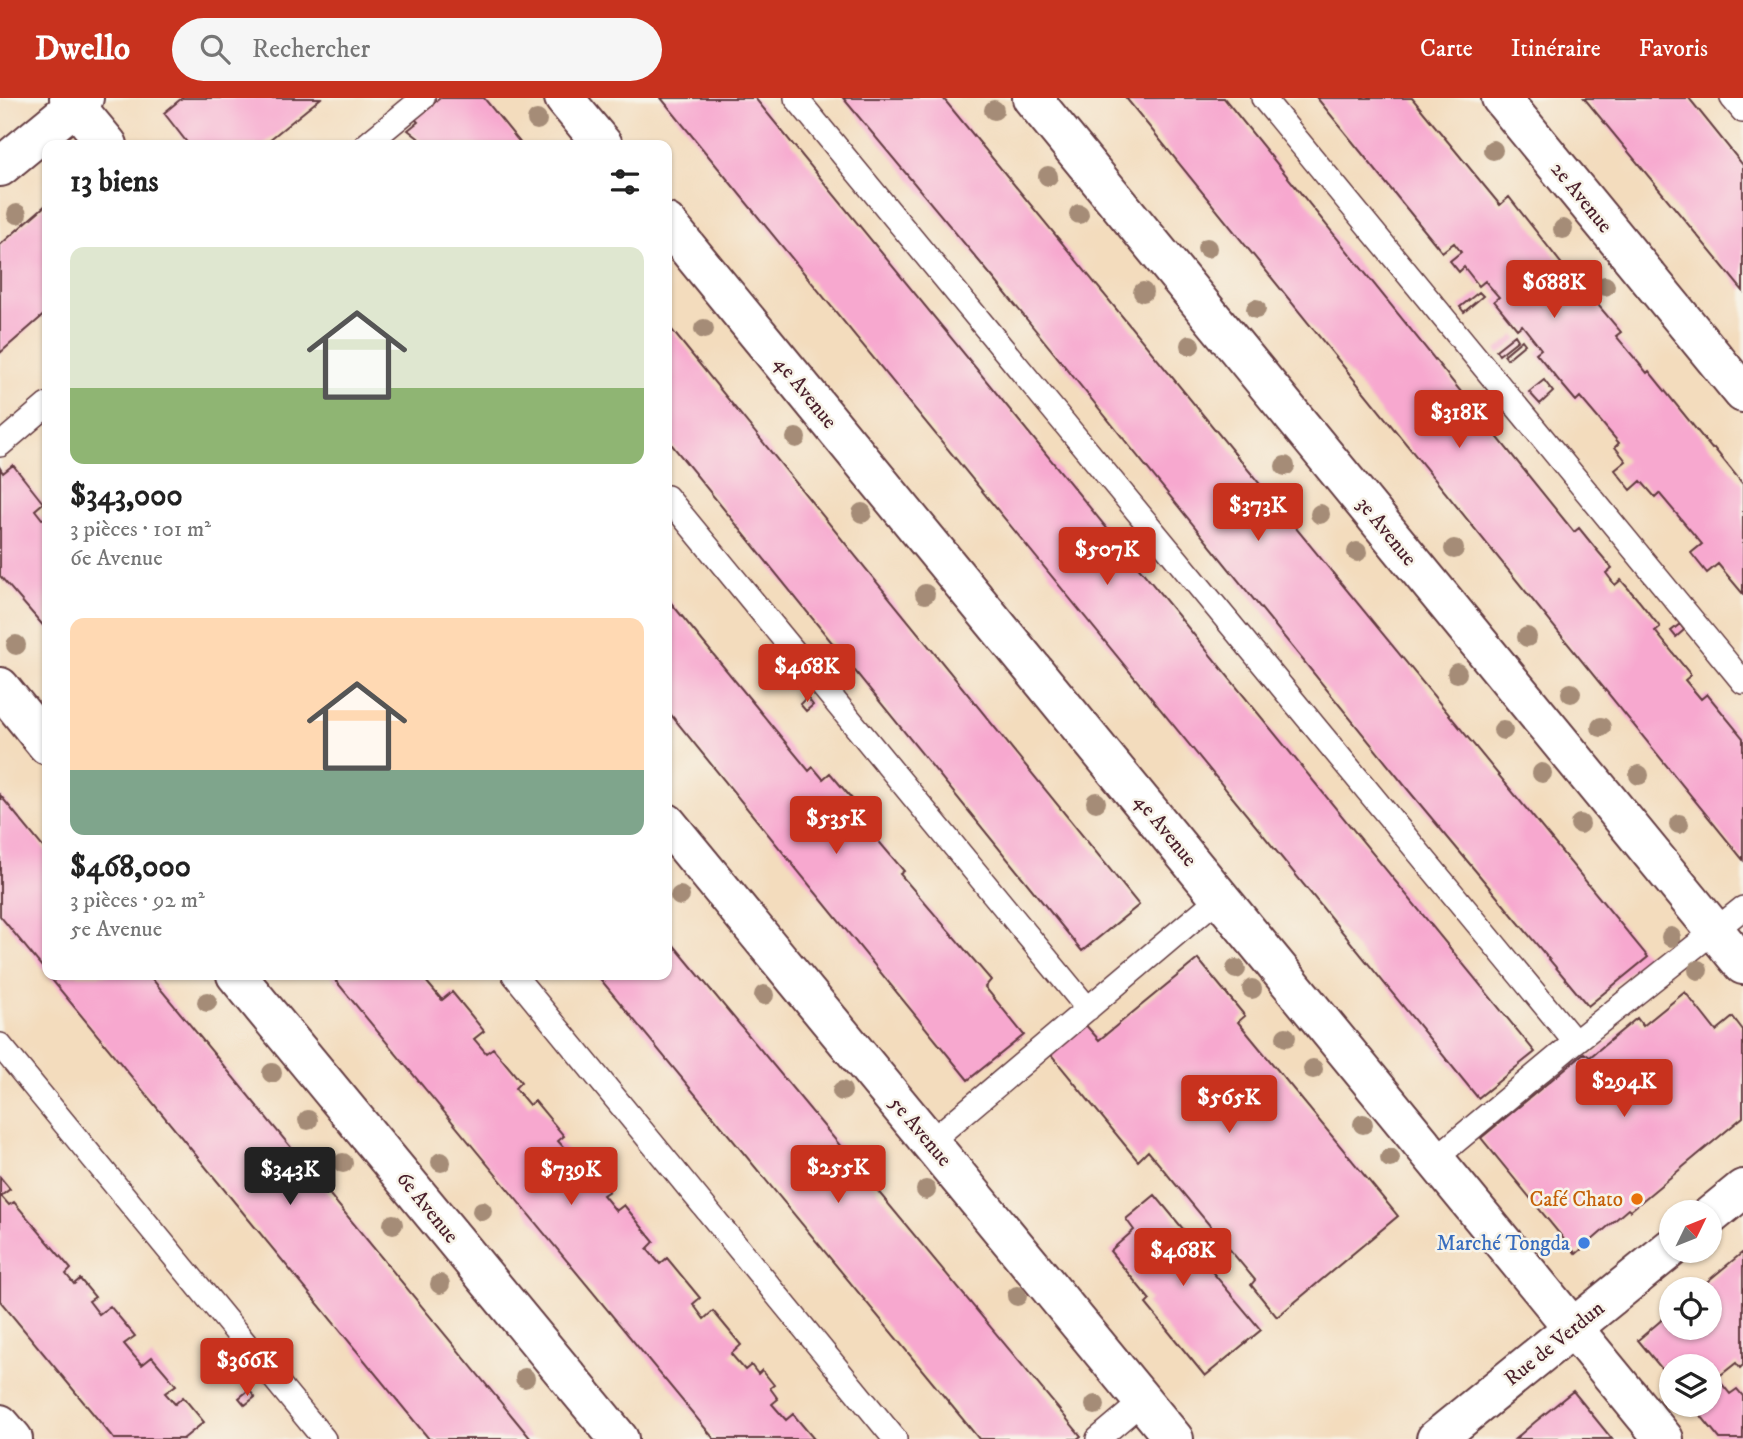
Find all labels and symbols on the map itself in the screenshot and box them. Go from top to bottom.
street label: 2e Avenue [1545,157,1618,239]
pin: $688K [1505,260,1603,320]
street label: 4e Avenue [768,351,843,434]
pin: $318K [1410,390,1508,450]
pin: $373K [1209,484,1307,543]
street label: 3e Avenue [1350,492,1422,572]
pin: $507K [1058,528,1156,587]
pin: $468K [758,644,856,704]
street label: 4e Avenue [1128,789,1203,872]
pin: $535K [787,796,885,856]
pin: $294K [1575,1060,1673,1119]
pin: $565K [1180,1076,1278,1135]
street label: 5e Avenue [883,1091,957,1172]
pin: $255K [789,1146,887,1205]
pin: $343K [241,1148,339,1207]
pin: $739K [522,1148,620,1207]
street label: 6e Avenue [390,1167,464,1249]
place label: Café Chato [1529,1187,1623,1213]
marker: Café Chato [1629,1191,1645,1207]
north arrow [1659,1200,1722,1264]
pin: $468K [1134,1228,1232,1288]
place label: Marché Tongda [1436,1231,1570,1257]
marker: Marché Tongda [1576,1235,1592,1251]
street label: Rue de Verdun [1499,1296,1610,1392]
pin: $366K [198,1338,296,1398]

